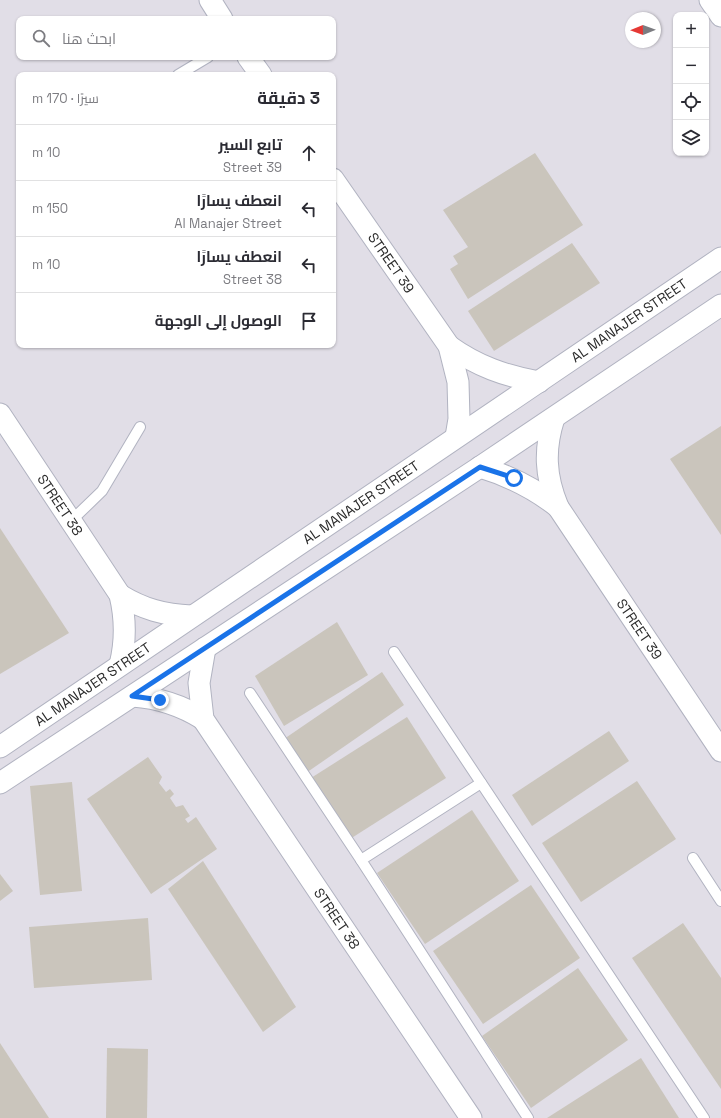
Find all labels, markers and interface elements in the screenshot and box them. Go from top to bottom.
north arrow [625,12,661,48]
map controls [673,12,709,156]
button: + [673,12,709,48]
search box [16,16,336,60]
icon: search [30,27,52,49]
text: ابحث هنا [62,29,116,48]
button: − [673,48,709,84]
button: locate [673,84,709,120]
text: 3 دقيقة [257,87,320,109]
text: سيرًا · 170 m [32,90,99,107]
button: layers [673,120,709,156]
text: تابع السير [219,135,282,154]
icon: ahead [298,142,320,164]
text: 10 m [32,144,60,161]
text: Street 39 [223,159,282,176]
text: انعطف يسارًا [196,191,282,210]
icon: left [298,198,320,220]
text: 150 m [32,200,68,217]
text: Al Manajer Street [174,215,282,232]
street label: STREET 39 [364,229,418,296]
text: انعطف يسارًا [196,247,282,266]
icon: left [298,254,320,276]
text: 10 m [32,256,60,273]
text: Street 38 [223,271,282,288]
street label: AL MANAJER STREET [567,275,691,366]
icon: arrive [298,310,320,332]
text: الوصول إلى الوجهة [155,311,282,330]
street label: AL MANAJER STREET [299,456,422,548]
route start [505,469,523,487]
street label: STREET 38 [33,471,87,539]
street label: STREET 39 [613,595,666,663]
street label: AL MANAJER STREET [31,638,154,730]
route end [151,691,169,709]
street label: STREET 38 [310,884,364,953]

